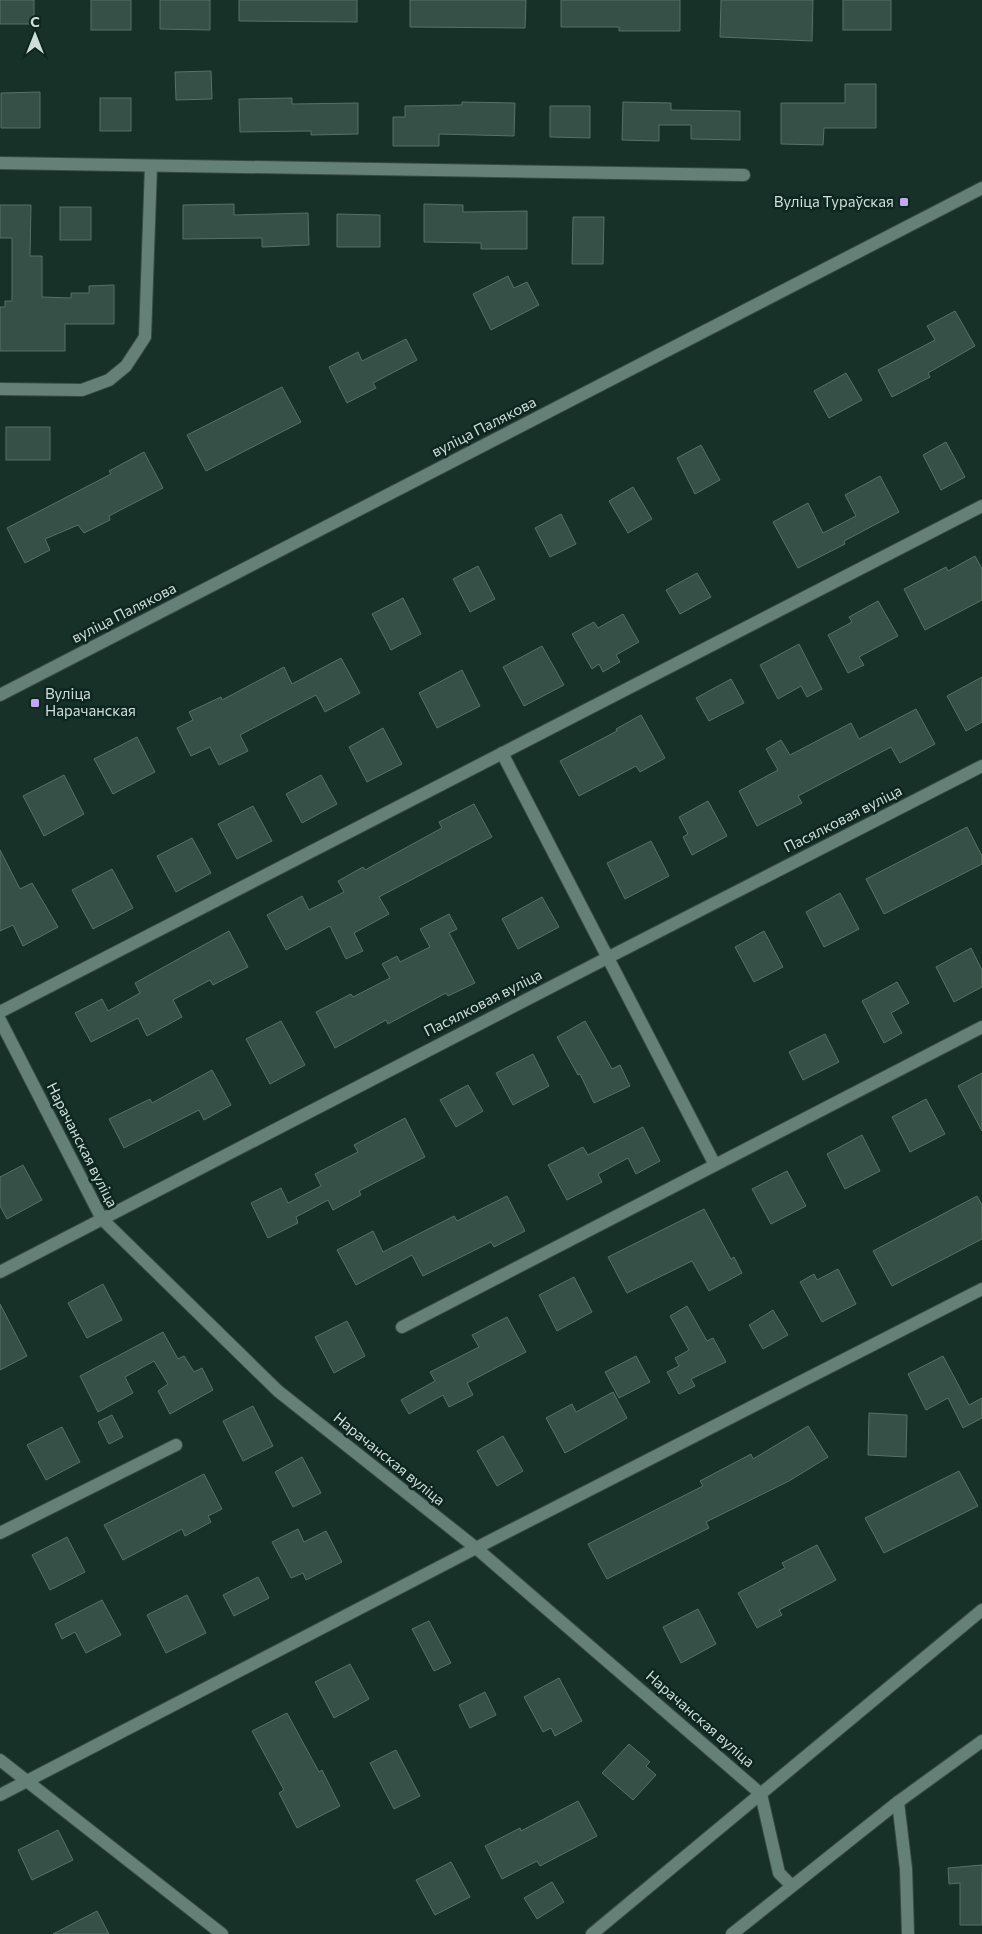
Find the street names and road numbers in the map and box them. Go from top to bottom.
street label: вуліца Палякова [428,392,539,460]
street label: вуліца Палякова [68,578,179,646]
street label: Пасялковая вуліца [780,781,905,856]
street label: Пасялковая вуліца [420,965,545,1040]
street label: Нарачанская вуліца [44,1079,122,1210]
street label: Нарачанская вуліца [330,1408,449,1509]
street label: Нарачанская вуліца [643,1666,759,1770]

